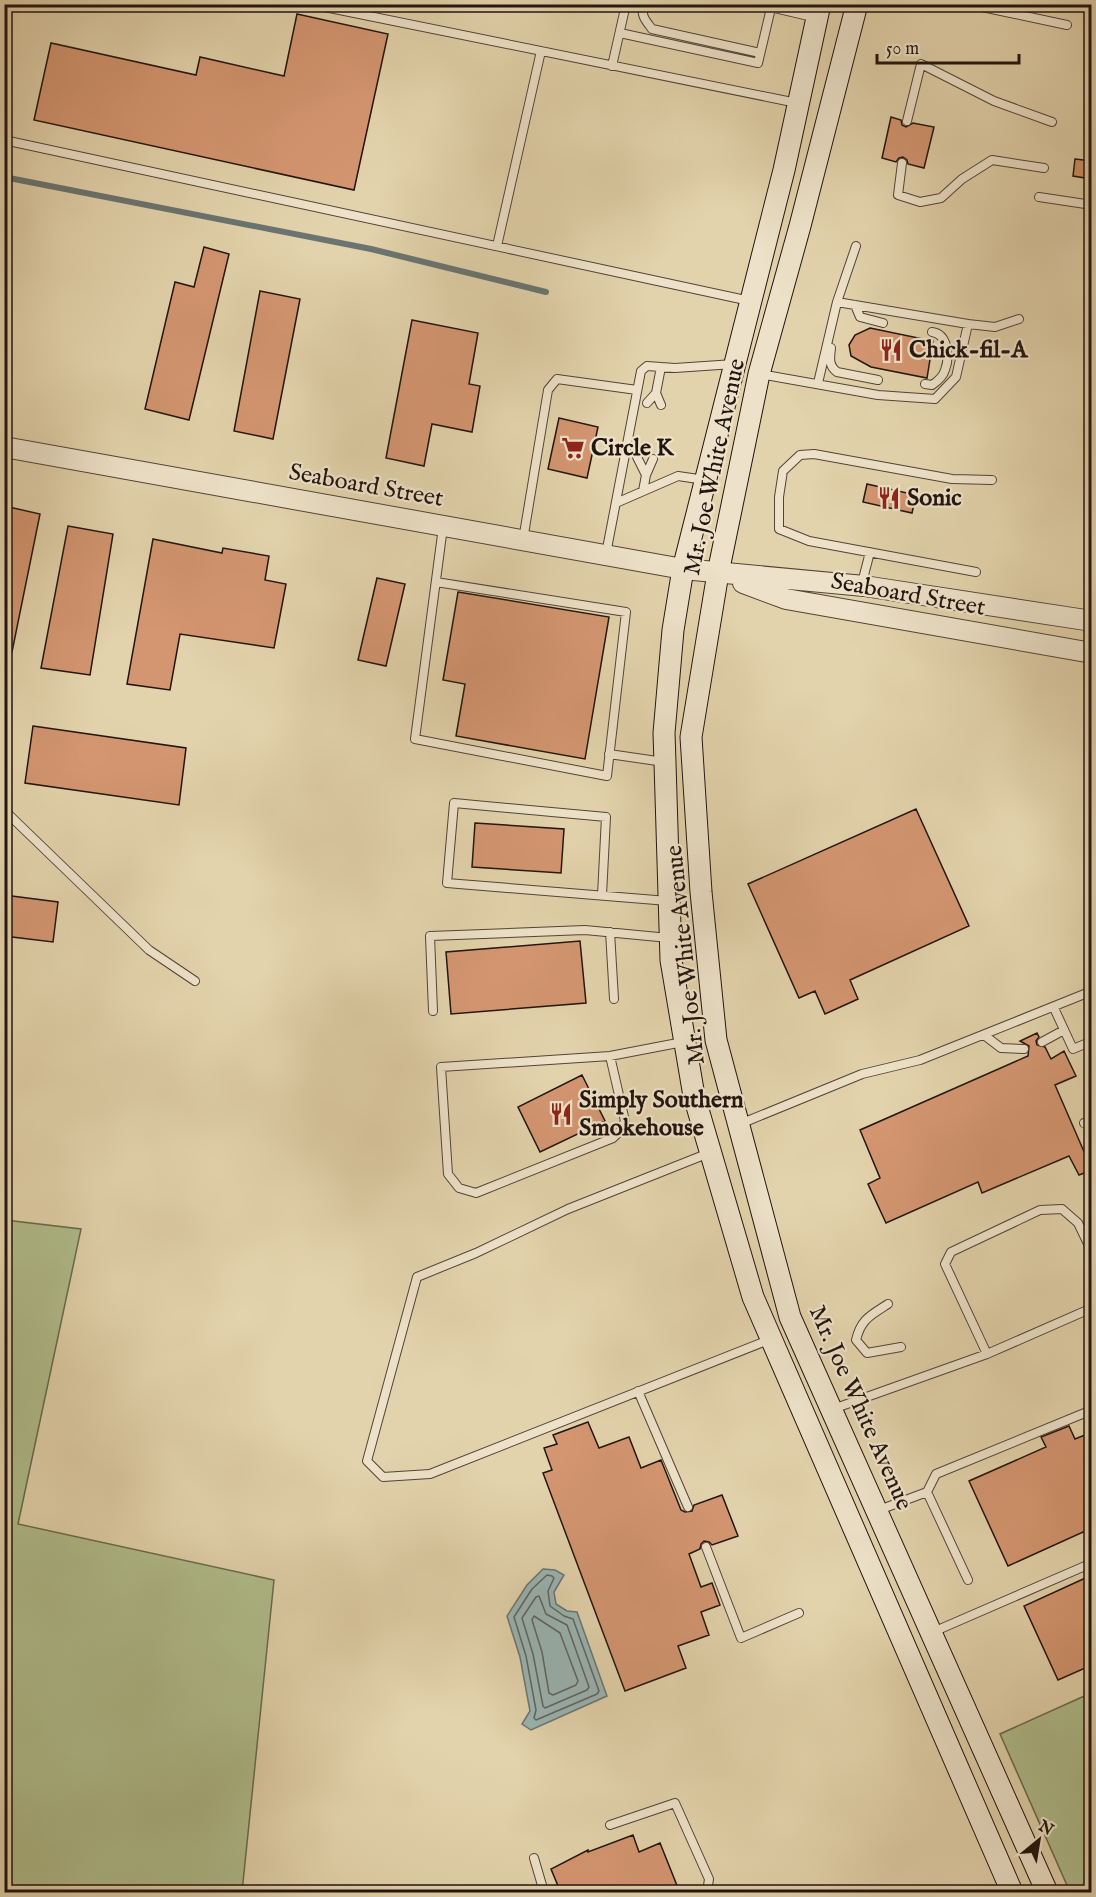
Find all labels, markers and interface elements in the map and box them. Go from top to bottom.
scale bar [877,27,1020,65]
text: 50 m [886,38,919,61]
place label: Chick-fil-A [909,335,1029,366]
restaurant icon: Chick-fil-A [878,337,904,363]
street label: Mr. Joe White Avenue [677,356,753,578]
place label: Circle K [591,433,675,464]
supermarket icon: Circle K [560,435,586,461]
street label: Seaboard Street [286,457,446,515]
place label: Sonic [907,483,962,514]
restaurant icon: Sonic [876,485,902,511]
street label: Seaboard Street [828,566,988,624]
street label: Mr. Joe White Avenue [659,844,713,1066]
place label: Simply Southern Smokehouse [579,1085,744,1144]
restaurant icon: Simply Southern Smokehouse [548,1101,574,1127]
street label: Mr. Joe White Avenue [801,1301,919,1515]
north arrow [1009,1810,1069,1870]
text: N [1034,1816,1057,1841]

